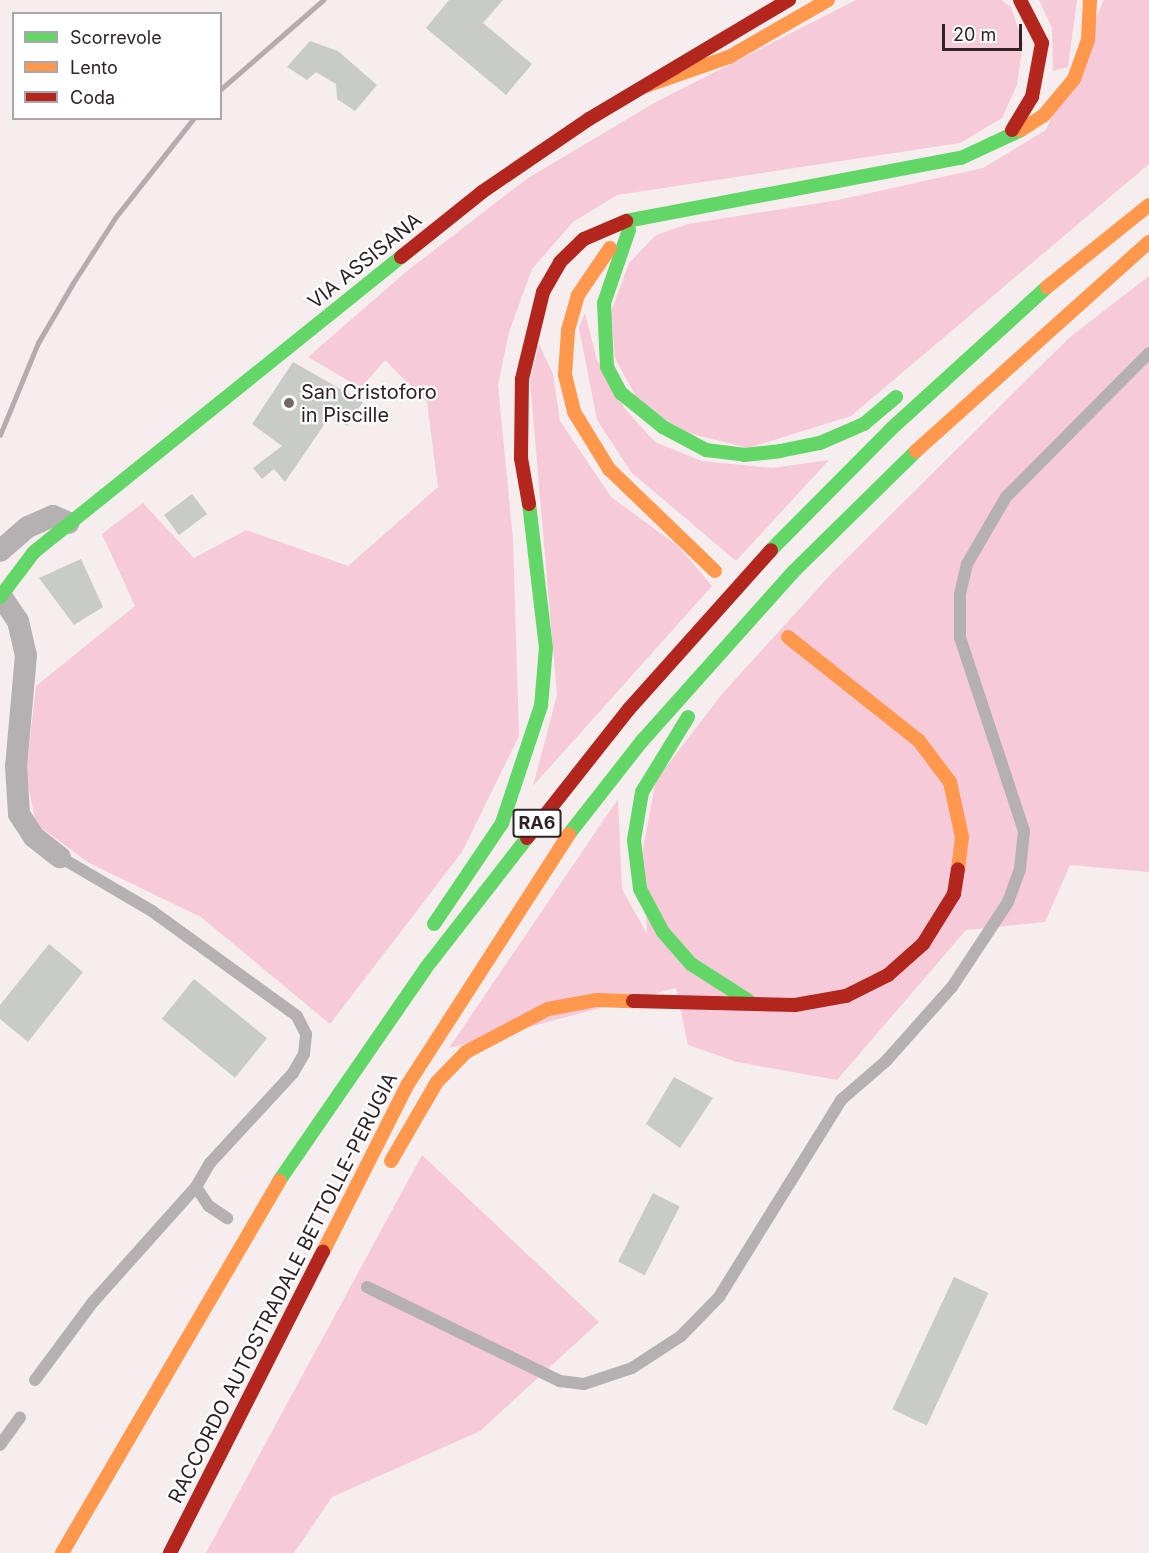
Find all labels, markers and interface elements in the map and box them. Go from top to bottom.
legend [12,12,222,120]
scale bar [945,12,1024,50]
text: 20 m [953,24,996,45]
text: Scorrevole [70,27,162,48]
text: Lento [70,57,118,78]
text: Coda [70,87,115,108]
street label: VIA ASSISANA [303,208,427,314]
place label: San Cristoforo in Piscille [301,380,437,427]
marker: San Cristoforo in Piscille [282,396,296,410]
road number: RA6 [512,808,562,838]
street label: RACCORDO AUTOSTRADALE BETTOLLE-PERUGIA [163,1069,403,1507]

